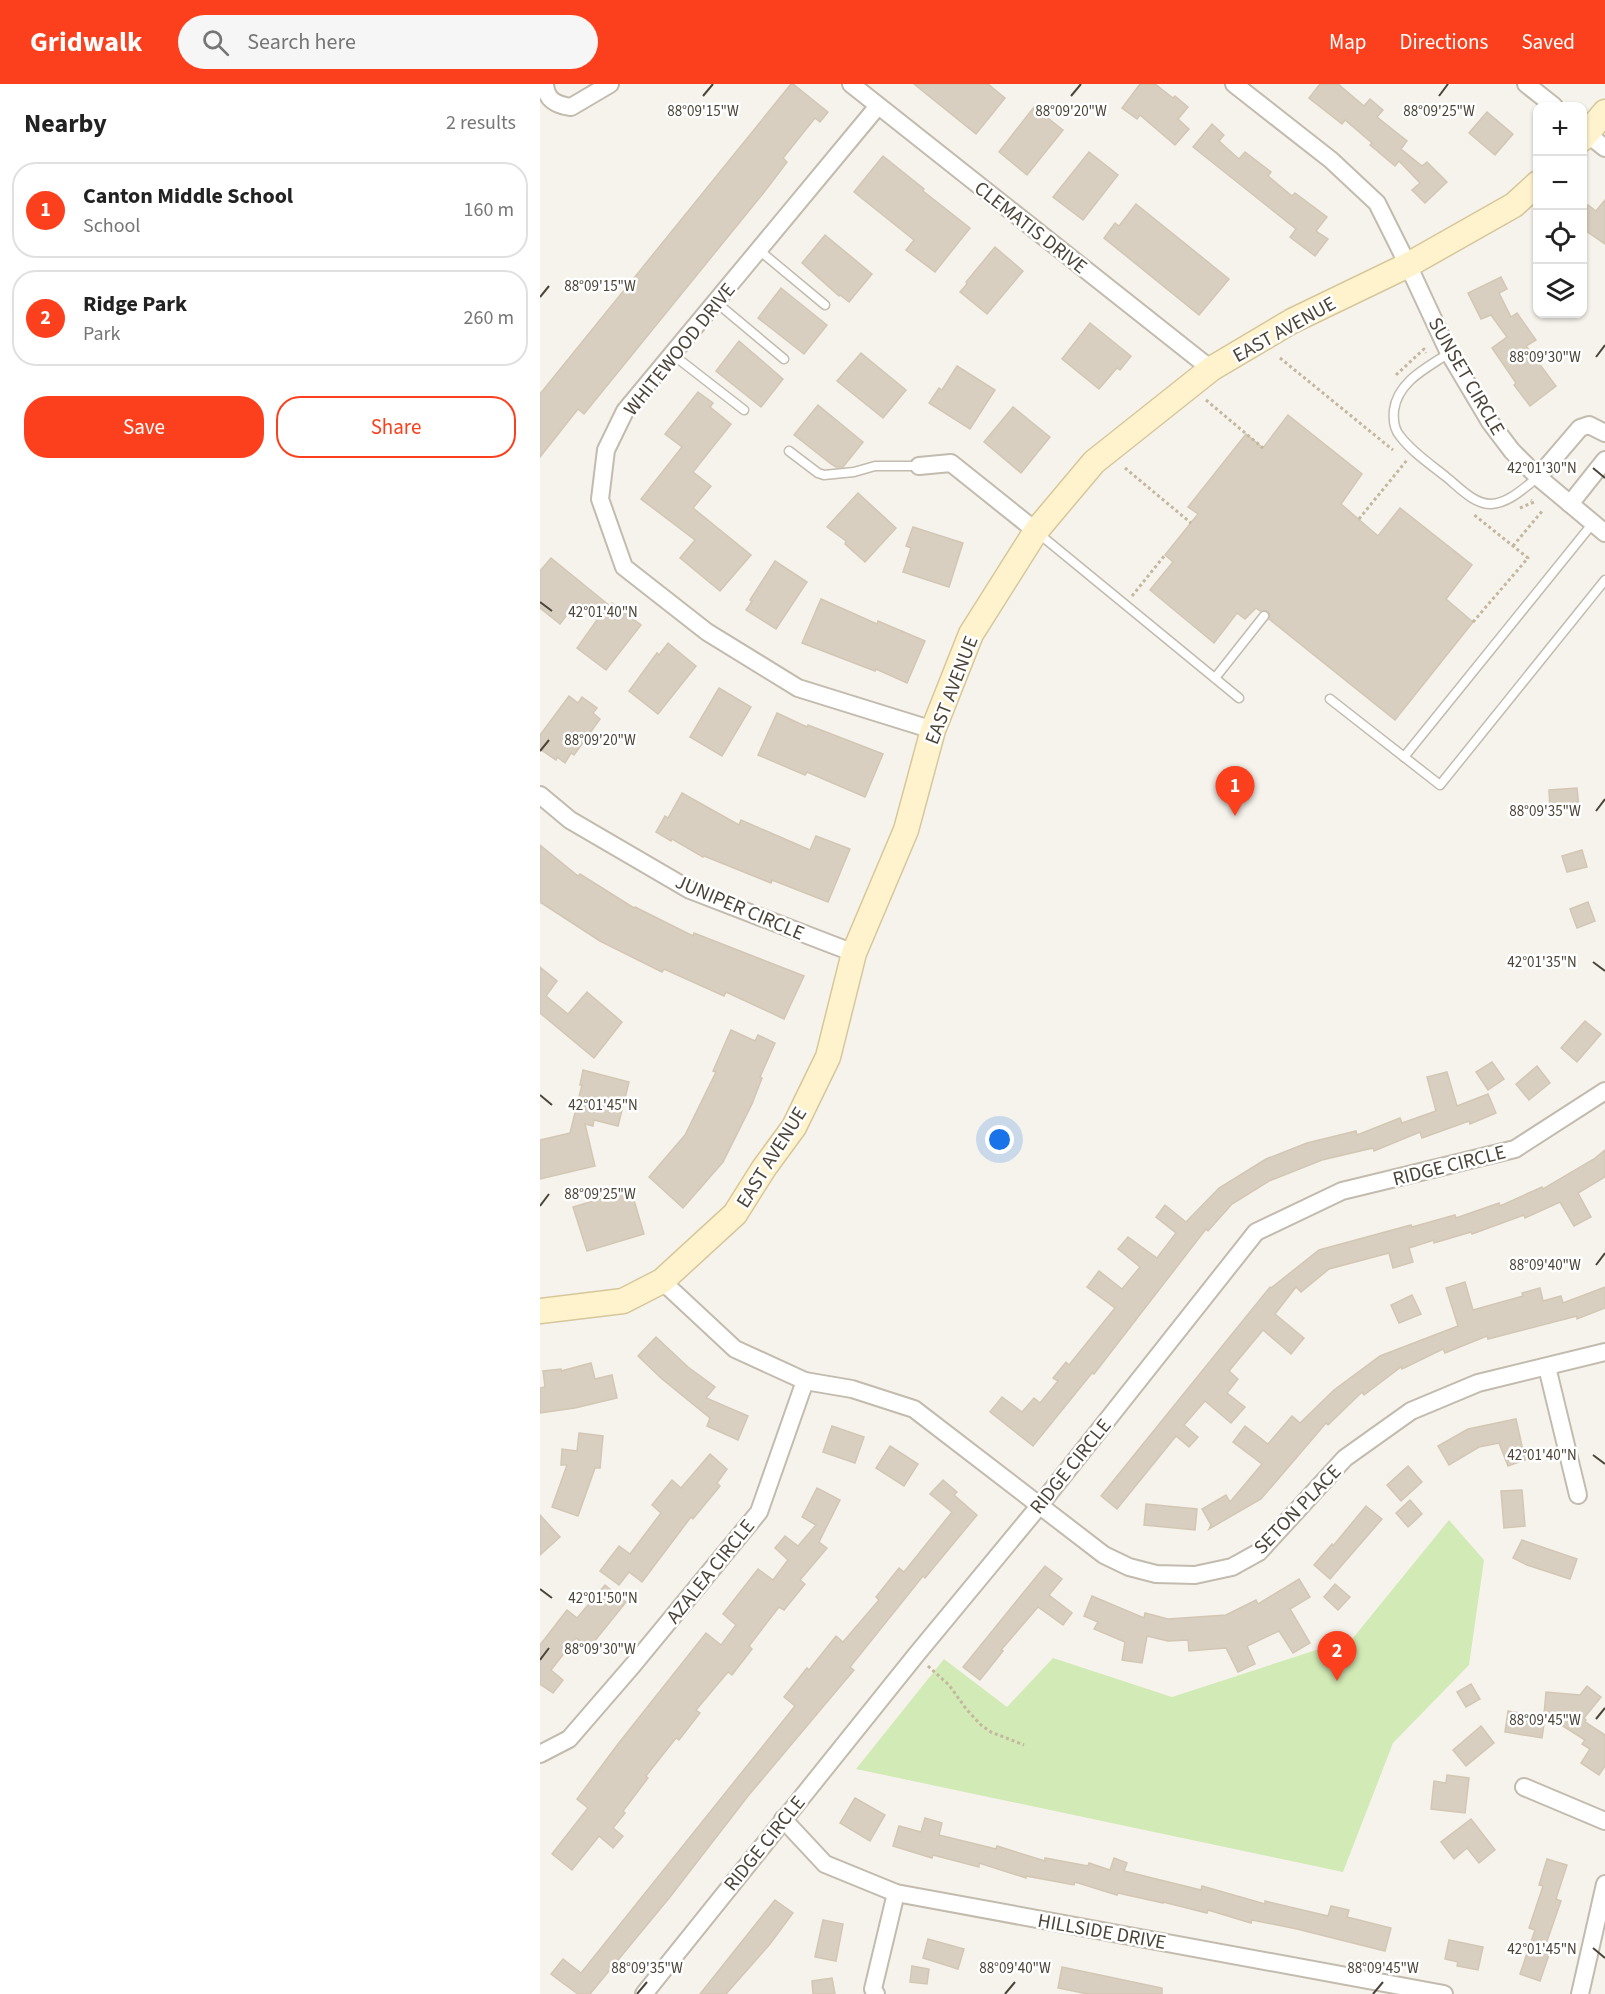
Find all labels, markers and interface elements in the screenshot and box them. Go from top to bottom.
search box [178,15,598,69]
text: Gridwalk [30,22,142,62]
icon: search [199,26,232,59]
text: Search here [247,26,356,58]
text: Map [1329,27,1367,57]
text: Directions [1400,27,1488,57]
text: Saved [1521,27,1575,57]
text: 88°09'15"W [667,101,739,122]
text: 88°09'20"W [1035,101,1107,122]
text: 88°09'25"W [1403,101,1475,122]
map controls [1533,102,1587,318]
button: + [1533,102,1587,156]
text: Nearby [24,105,107,142]
text: 2 results [446,109,516,137]
button: − [1533,156,1587,210]
street label: CLEMATIS DRIVE [968,175,1093,281]
text: Canton Middle School [83,180,293,212]
text: 1 [40,196,51,224]
text: 160 m [464,196,514,224]
button: locate [1533,210,1587,264]
text: School [83,212,140,240]
button: layers [1533,264,1587,318]
text: 88°09'15"W [564,276,636,297]
street label: WHITEWOOD DRIVE [617,277,742,422]
text: Ridge Park [83,288,187,320]
street label: EAST AVENUE [1228,290,1341,370]
text: 2 [40,304,51,332]
text: 260 m [464,304,514,332]
street label: SUNSET CIRCLE [1421,312,1511,441]
text: Park [83,320,120,348]
text: 88°09'30"W [1509,347,1581,368]
button: Save [24,396,264,458]
button: Share [276,396,516,458]
text: 42°01'30"N [1507,458,1577,479]
text: 42°01'40"N [568,602,638,623]
street label: EAST AVENUE [918,632,985,749]
text: 88°09'20"W [564,730,636,751]
pin: 1 [1216,766,1254,816]
text: 88°09'35"W [1509,801,1581,822]
street label: JUNIPER CIRCLE [671,868,808,948]
text: 42°01'35"N [1507,952,1577,973]
text: 42°01'45"N [568,1095,638,1116]
street label: EAST AVENUE [730,1102,814,1213]
your location [985,1125,1014,1154]
street label: RIDGE CIRCLE [1390,1138,1509,1194]
text: 88°09'25"W [564,1184,636,1205]
text: 88°09'40"W [1509,1255,1581,1276]
street label: RIDGE CIRCLE [1024,1413,1118,1520]
text: 42°01'40"N [1507,1445,1577,1466]
street label: SETON PLACE [1248,1458,1348,1561]
street label: AZALEA CIRCLE [660,1513,762,1630]
text: 42°01'50"N [568,1588,638,1609]
pin: 2 [1318,1632,1356,1681]
text: 88°09'30"W [564,1639,636,1660]
text: 88°09'45"W [1509,1710,1581,1731]
street label: RIDGE CIRCLE [718,1790,812,1897]
street label: HILLSIDE DRIVE [1035,1907,1168,1957]
text: 42°01'45"N [1507,1939,1577,1960]
text: 88°09'35"W [611,1958,683,1979]
text: 88°09'40"W [979,1958,1051,1979]
text: 88°09'45"W [1347,1958,1419,1979]

